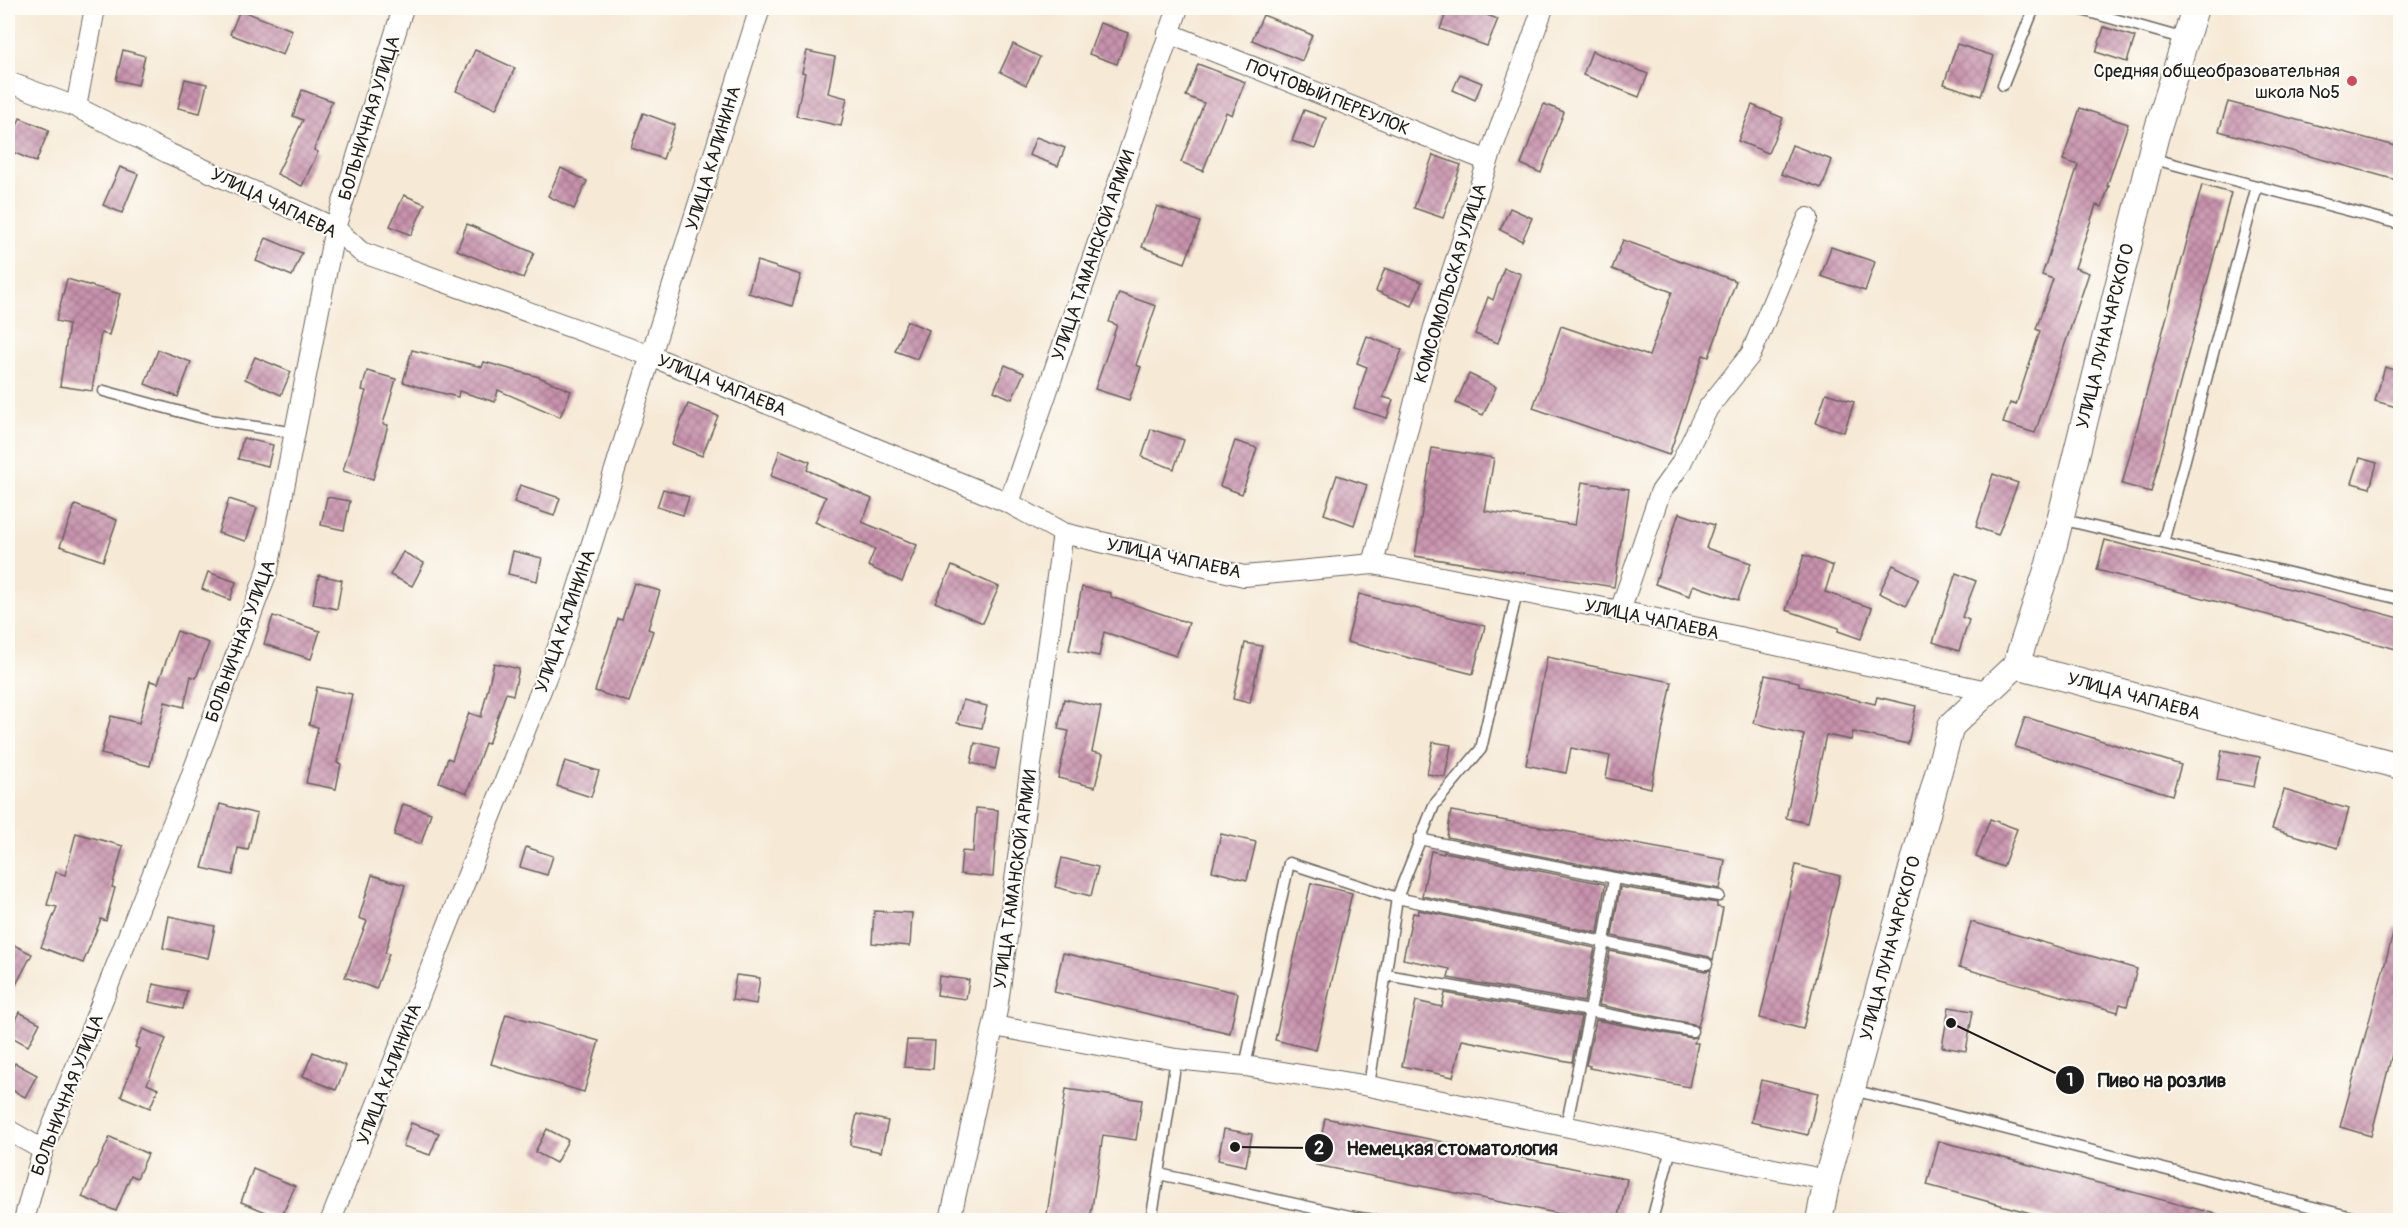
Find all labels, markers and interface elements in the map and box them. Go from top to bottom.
street label: БОЛЬНИЧНАЯ УЛИЦА [333,33,406,203]
street label: ПОЧТОВЫЙ ПЕРЕУЛОК [1243,54,1413,141]
place label: Средняя общеобразовательная школа №5 [2094,60,2340,104]
marker: Средняя общеобразовательная школа №5 [2345,74,2359,88]
street label: УЛИЦА КАЛИНИНА [681,83,746,233]
street label: УЛИЦА ТАМАНСКОЙ АРМИИ [1047,147,1140,364]
street label: УЛИЦА ЧАПАЕВА [207,163,341,244]
street label: КОМСОМОЛЬСКАЯ УЛИЦА [1409,180,1492,386]
street label: УЛИЦА ЛУНАЧАРСКОГО [2071,241,2140,431]
street label: УЛИЦА ЧАПАЕВА [654,349,790,422]
street label: УЛИЦА ЧАПАЕВА [1105,533,1244,584]
street label: УЛИЦА КАЛИНИНА [530,546,601,696]
street label: БОЛЬНИЧНАЯ УЛИЦА [200,557,281,725]
street label: УЛИЦА ЧАПАЕВА [1583,594,1722,645]
street label: УЛИЦА ЧАПАЕВА [2065,668,2203,725]
street label: УЛИЦА ТАМАНСКОЙ АРМИИ [989,768,1042,990]
street label: УЛИЦА ЛУНАЧАРСКОГО [1855,853,1926,1043]
street label: УЛИЦА КАЛИНИНА [352,1000,427,1148]
street label: БОЛЬНИЧНАЯ УЛИЦА [26,1011,109,1179]
callout: Пиво на розлив [2055,1061,2238,1099]
text: Пиво на розлив [2098,1068,2226,1093]
text: 1 [2066,1069,2074,1092]
callout: Немецкая стоматология [1304,1129,1570,1167]
text: Немецкая стоматология [1346,1136,1558,1161]
text: 2 [1314,1137,1324,1160]

